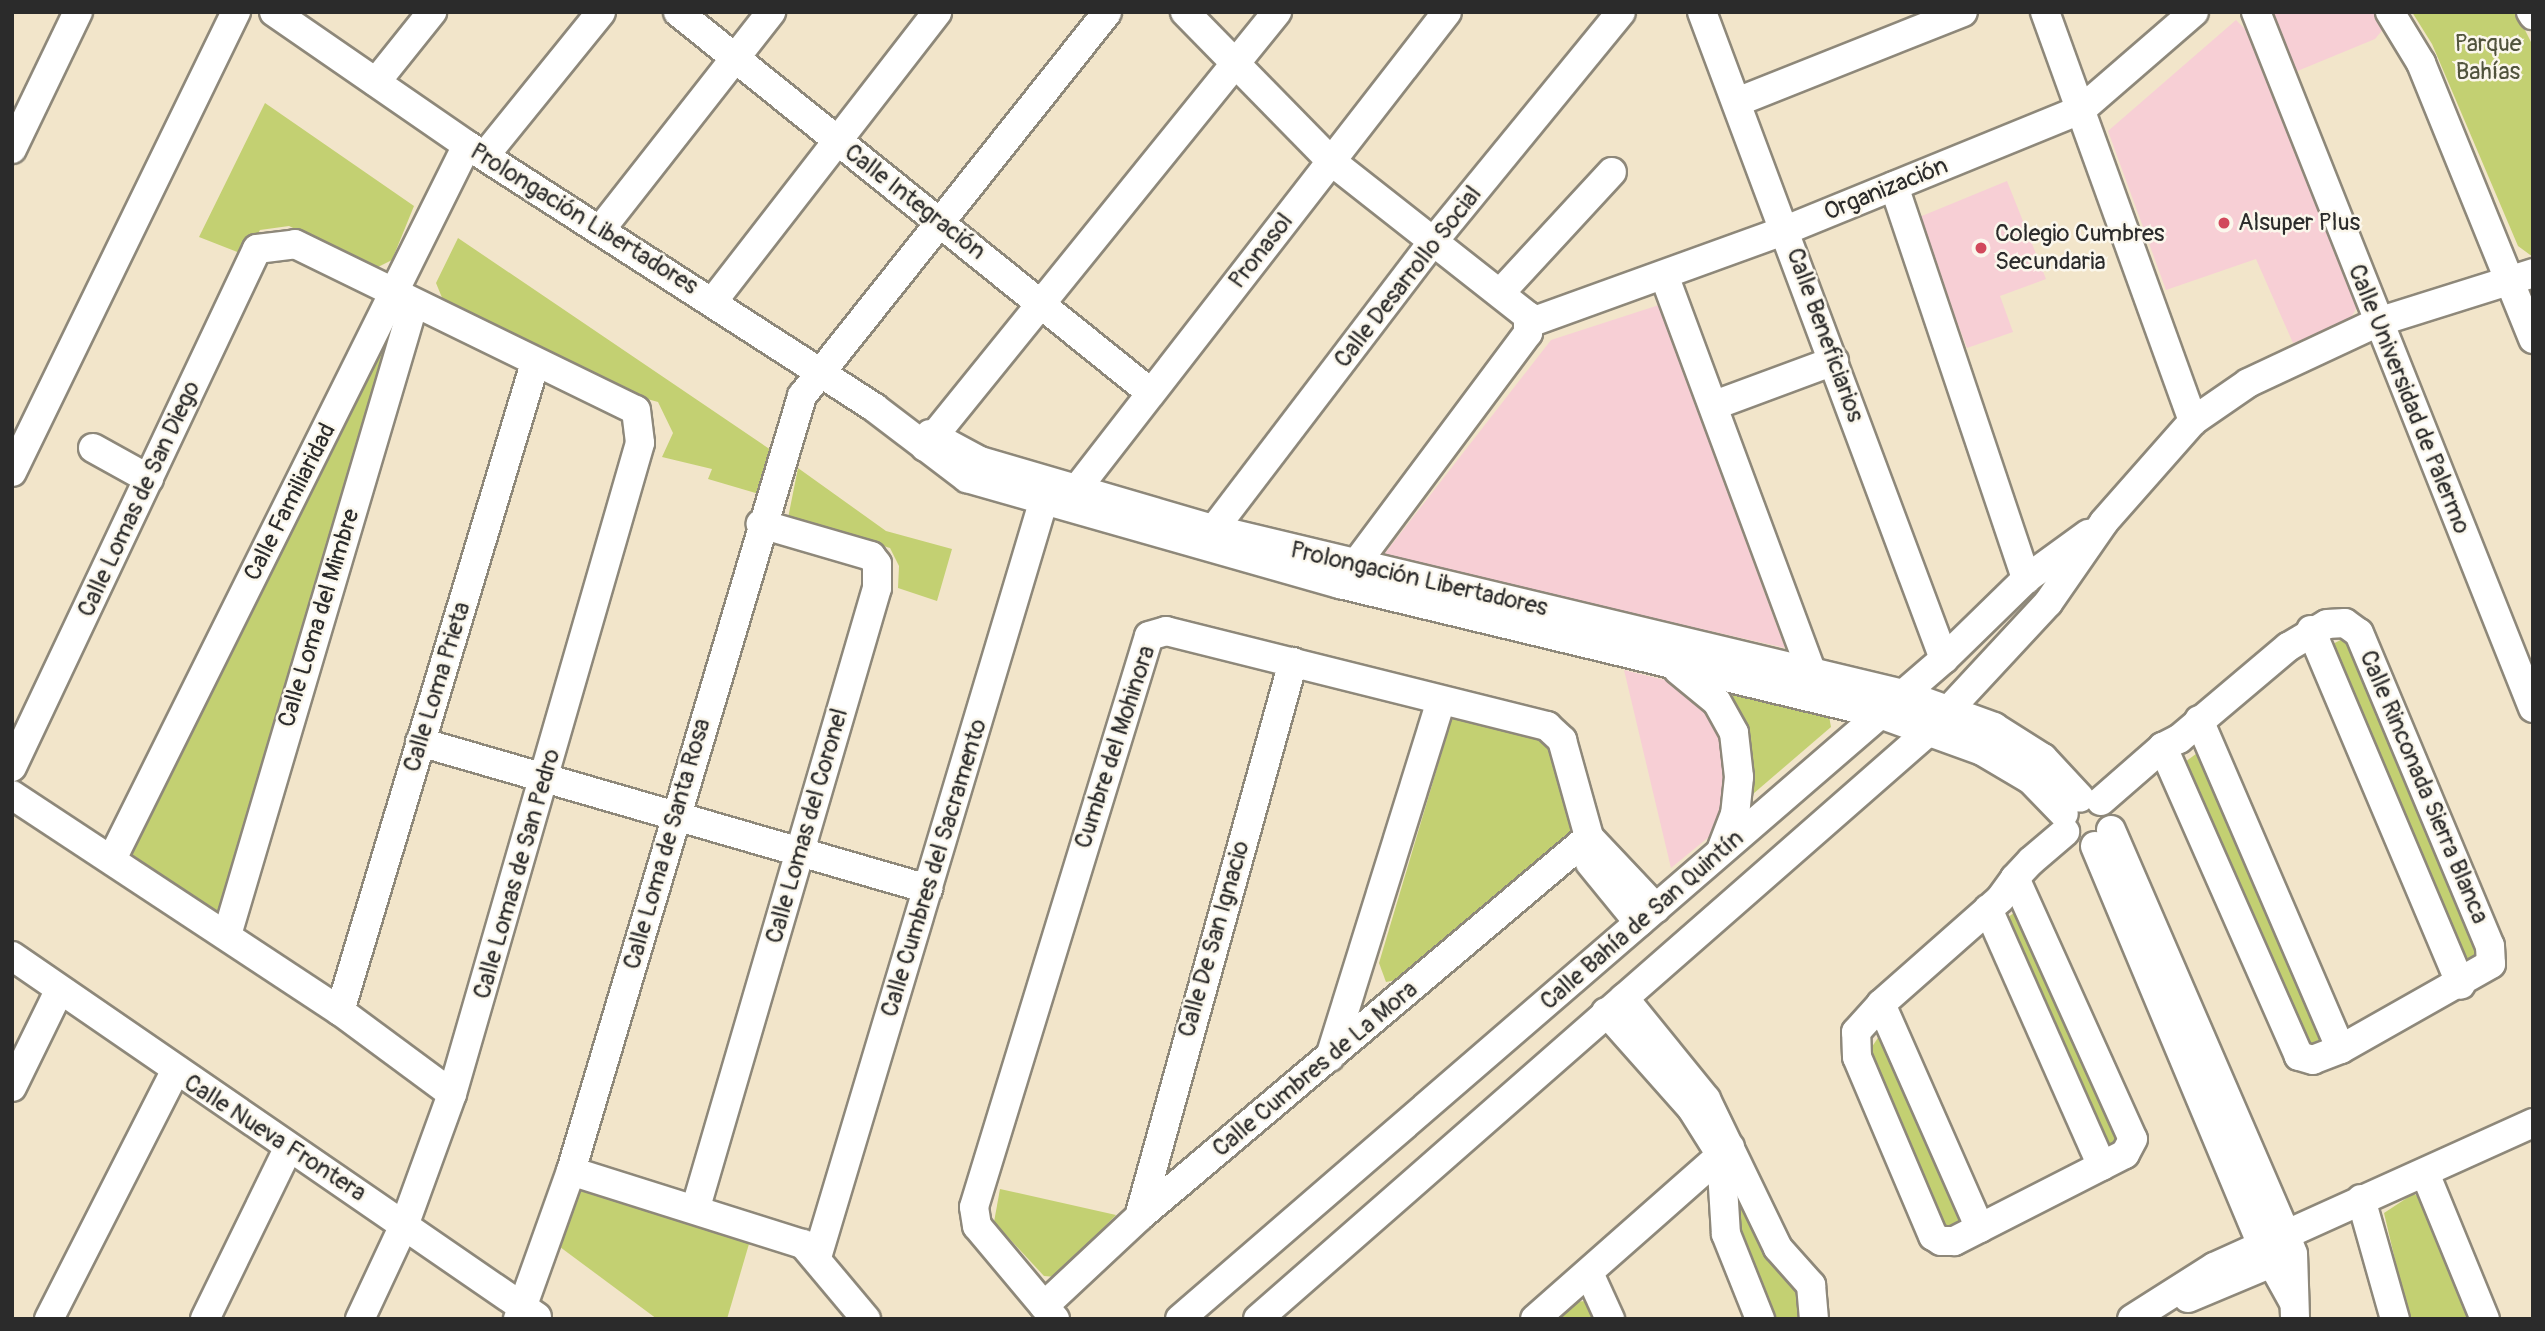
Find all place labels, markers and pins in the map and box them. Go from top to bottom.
place label: Alsuper Plus [2238,209,2360,237]
marker: Alsuper Plus [2216,215,2232,231]
place label: Colegio Cumbres Secundaria [1995,220,2165,276]
marker: Colegio Cumbres Secundaria [1973,240,1989,256]

